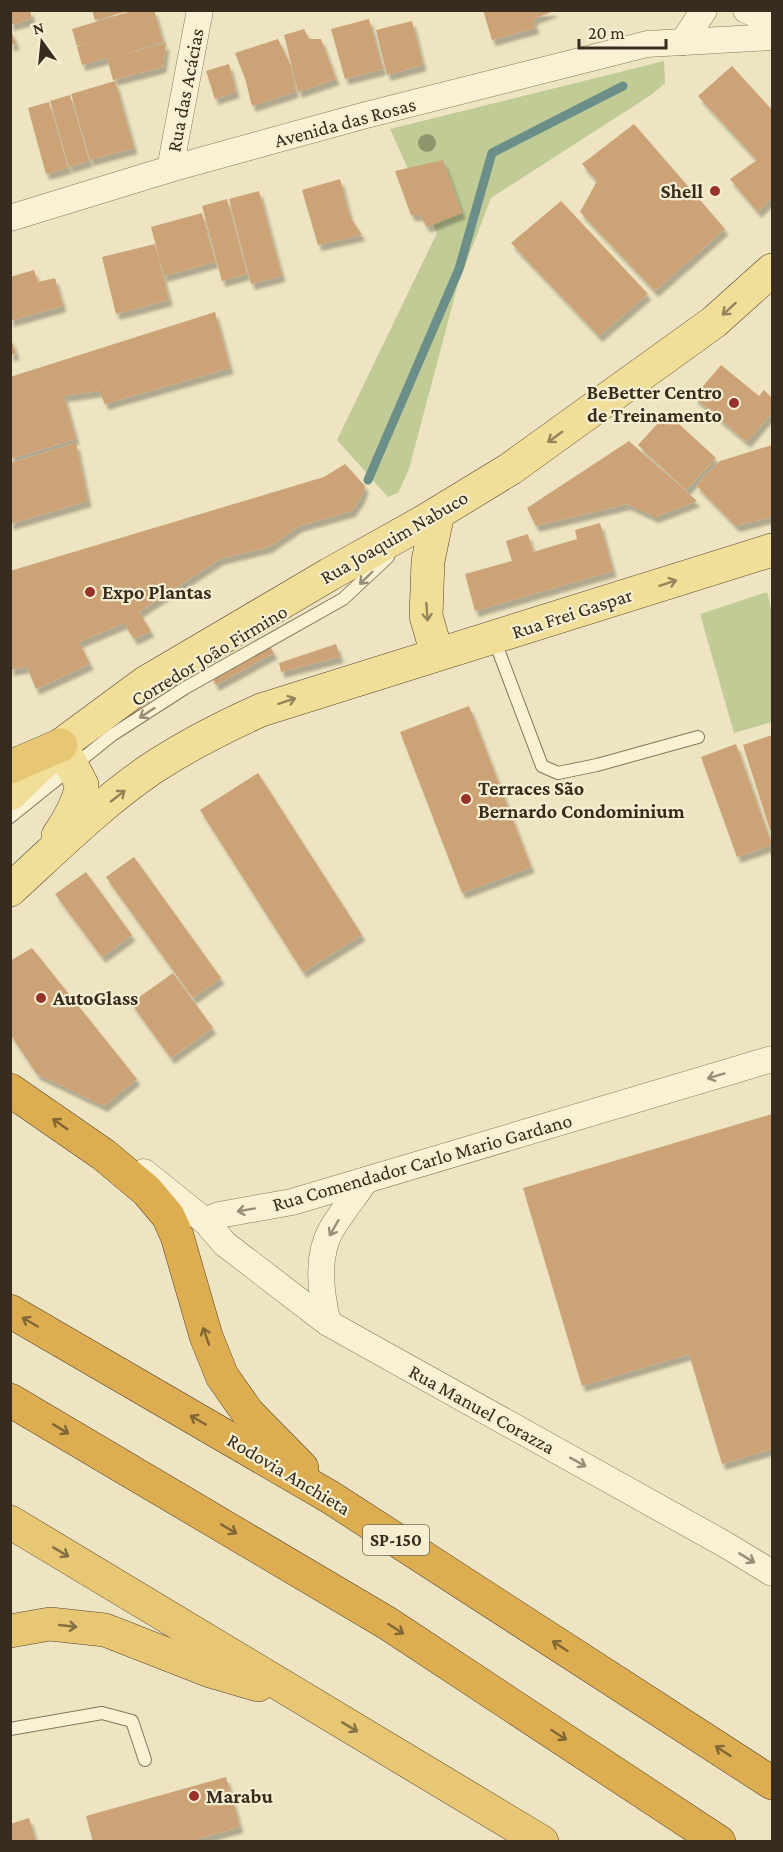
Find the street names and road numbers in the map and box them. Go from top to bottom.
street label: Rua das Acácias [162,26,208,154]
street label: Avenida das Rosas [272,93,418,151]
street label: Rua Joaquim Nabuco [316,486,472,589]
street label: Rua Frei Gaspar [509,583,635,644]
street label: Corredor João Firmino [127,600,292,711]
street label: Rua Comendador Carlo Mario Gardano [270,1109,574,1215]
street label: Rua Manuel Corazza [405,1360,559,1458]
street label: Rodovia Anchieta [224,1429,354,1519]
road number: SP-150 [363,1525,429,1555]

